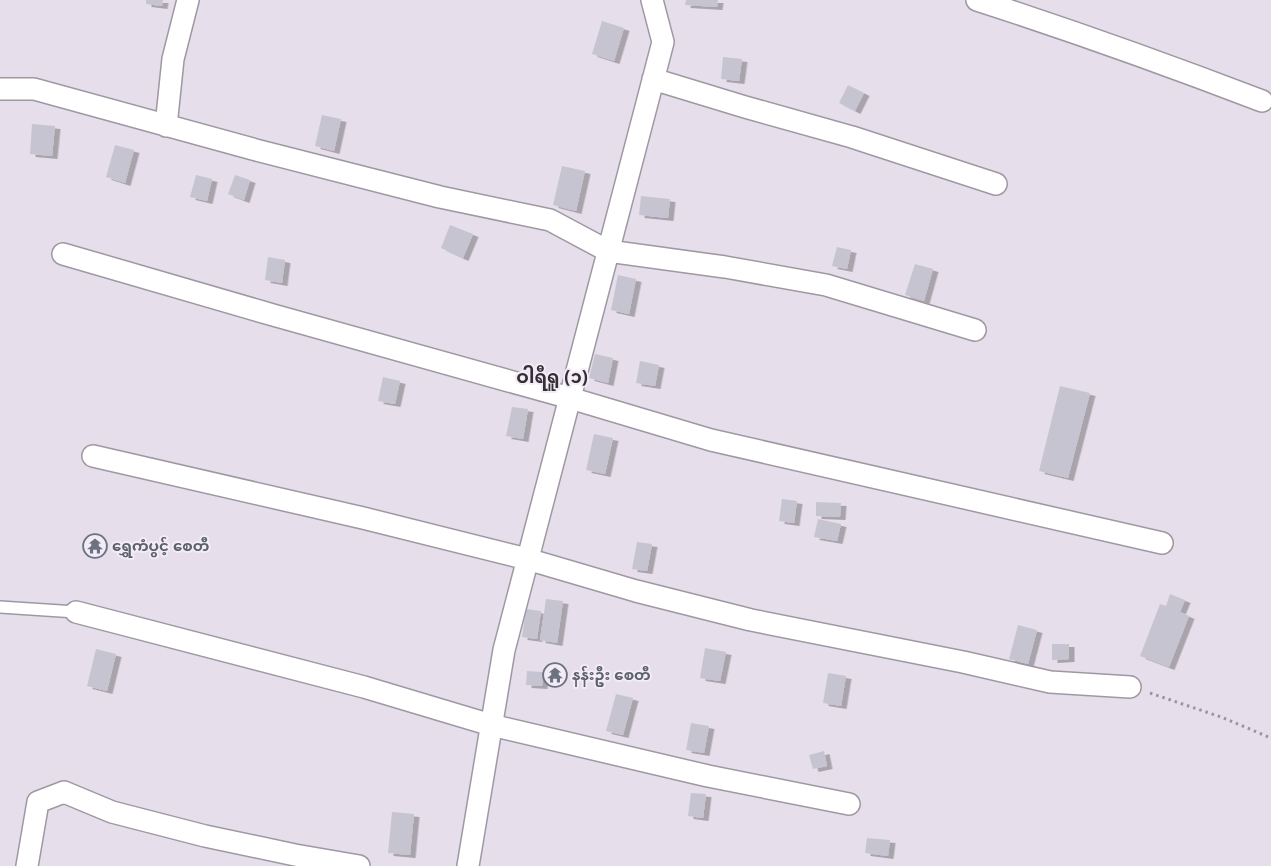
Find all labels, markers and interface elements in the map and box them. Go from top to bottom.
district label: ဝါရီရူ (၁) [516,364,588,391]
temple icon: ရွှေကံပွင့် စေတီ [82,533,108,559]
place label: ရွှေကံပွင့် စေတီ [112,535,209,558]
temple icon: နန်းဦး စေတီ [542,662,568,688]
place label: နန်းဦး စေတီ [572,664,651,687]

